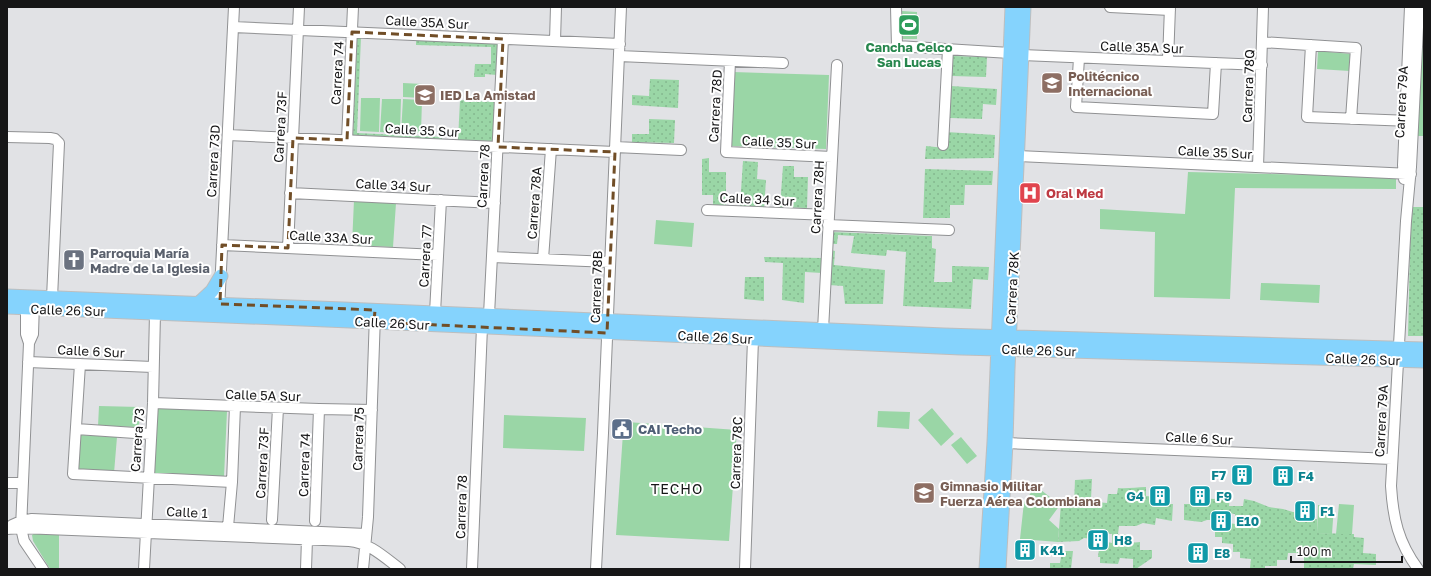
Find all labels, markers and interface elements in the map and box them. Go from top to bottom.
street label: Calle 35A Sur [385,12,469,32]
sports icon: Cancha Celco San Lucas [896,12,922,38]
street label: Calle 35A Sur [1100,38,1184,56]
place label: Cancha Celco San Lucas [865,39,953,70]
street label: Carrera 74 [327,41,347,105]
street label: Carrera 78Q [1239,49,1257,123]
street label: Carrera 79A [1391,65,1411,139]
place label: Politécnico Internacional [1068,68,1153,99]
street label: Carrera 78D [705,69,725,143]
school or university icon: Politécnico Internacional [1039,70,1065,96]
school or university icon: IED La Amistad [412,82,438,108]
place label: IED La Amistad [440,87,536,103]
street label: Carrera 73F [270,91,290,163]
street label: Calle 35 Sur [384,120,460,140]
street label: Carrera 73D [203,124,223,198]
street label: Calle 35 Sur [741,132,817,152]
street label: Calle 35 Sur [1177,142,1253,162]
street label: Carrera 78 [473,144,493,208]
street label: Carrera 78H [807,160,827,234]
street label: Carrera 78A [523,166,545,240]
street label: Calle 34 Sur [355,175,431,195]
hospital icon: Oral Med [1017,180,1043,206]
place label: Oral Med [1046,185,1103,201]
street label: Calle 34 Sur [719,189,795,209]
street label: Carrera 77 [415,224,435,288]
street label: Calle 33A Sur [289,227,373,247]
place label: Parroquia María Madre de la Iglesia [90,245,210,276]
church icon: Parroquia María Madre de la Iglesia [61,247,87,273]
street label: Carrera 78B [587,250,605,324]
street label: Carrera 78K [1002,251,1022,325]
street label: Calle 26 Sur [30,301,106,319]
street label: Calle 26 Sur [354,313,430,333]
street label: Calle 26 Sur [677,327,753,347]
street label: Calle 6 Sur [57,341,125,361]
street label: Calle 26 Sur [1001,341,1077,359]
street label: Calle 26 Sur [1325,350,1401,368]
street label: Carrera 79A [1371,384,1391,458]
street label: Calle 5A Sur [225,386,301,404]
street label: Carrera 75 [349,407,367,471]
street label: Carrera 73 [127,408,147,472]
public building icon: CAI Techo [609,416,635,442]
street label: Carrera 78C [727,416,745,490]
place label: CAI Techo [638,421,702,437]
street label: Carrera 73F [252,427,272,499]
street label: Calle 6 Sur [1165,428,1233,448]
street label: Carrera 74 [295,433,313,497]
building icon: F7 [1229,462,1255,488]
building icon: F4 [1270,463,1296,489]
place label: F7 [1211,467,1226,483]
place label: F4 [1298,468,1314,484]
street label: Carrera 78 [452,475,470,539]
place label: Gimnasio Militar Fuerza Aérea Colombiana [940,478,1101,509]
district label: TECHO [651,480,703,497]
school or university icon: Gimnasio Militar Fuerza Aérea Colombiana [911,480,937,506]
building icon: G4 [1147,483,1173,509]
building icon: F9 [1187,483,1213,509]
place label: G4 [1126,488,1144,504]
place label: F9 [1216,488,1232,504]
building icon: F1 [1292,498,1318,524]
street label: Calle 1 [166,503,208,521]
place label: F1 [1320,503,1335,519]
building icon: E10 [1208,508,1234,534]
place label: E10 [1236,513,1259,529]
building icon: H8 [1085,527,1111,553]
place label: H8 [1114,532,1132,548]
building icon: K41 [1012,537,1038,563]
scale bar [1291,538,1402,564]
building icon: E8 [1185,540,1211,566]
place label: K41 [1040,542,1065,558]
text: 100 m [1297,544,1331,559]
place label: E8 [1214,545,1230,561]

